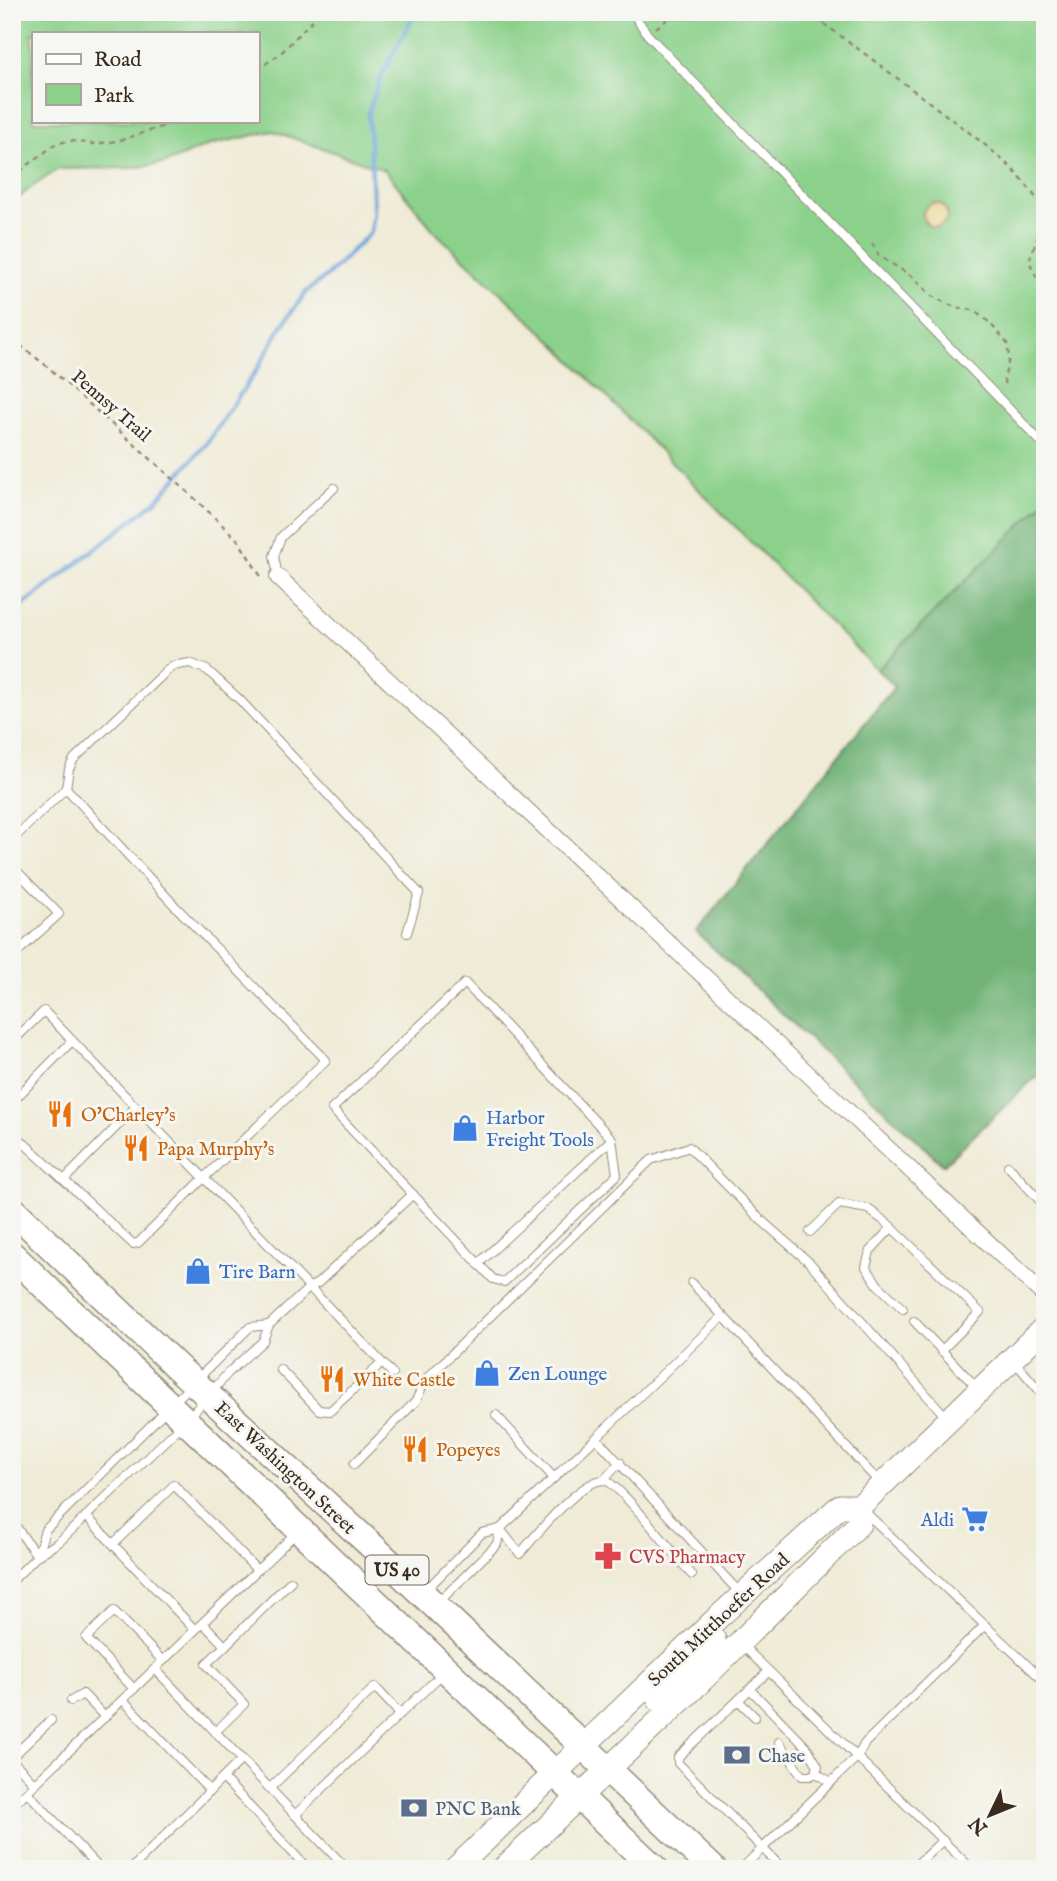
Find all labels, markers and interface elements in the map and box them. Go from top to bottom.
legend [32,32,259,122]
text: Road [94,47,142,74]
text: Park [94,83,135,110]
street label: Pennsy Trail [66,365,156,448]
restaurant icon: O'Charley's [45,1099,75,1129]
place label: O'Charley's [81,1104,176,1128]
place label: Harbor Freight Tools [486,1107,594,1153]
shop icon: Harbor Freight Tools [450,1113,480,1143]
restaurant icon: Papa Murphy's [121,1133,151,1163]
place label: Papa Murphy's [157,1138,274,1162]
shop icon: Tire Barn [183,1256,213,1286]
place label: Tire Barn [219,1261,296,1285]
shop icon: Zen Lounge [472,1358,502,1388]
place label: Zen Lounge [508,1363,607,1387]
restaurant icon: White Castle [317,1364,347,1394]
place label: White Castle [353,1369,456,1393]
street label: East Washington Street [209,1397,361,1540]
restaurant icon: Popeyes [400,1434,430,1464]
place label: Popeyes [436,1439,500,1463]
supermarket icon: Aldi [960,1504,990,1534]
place label: Aldi [920,1509,954,1533]
pharmacy icon: CVS Pharmacy [593,1541,623,1571]
place label: CVS Pharmacy [629,1546,746,1570]
street label: South Mitthoefer Road [643,1548,796,1692]
road number: US 40 [366,1555,428,1584]
bank icon: Chase [722,1740,752,1770]
place label: Chase [758,1745,806,1769]
north arrow [956,1780,1026,1850]
bank icon: PNC Bank [399,1793,429,1823]
place label: PNC Bank [435,1798,522,1822]
text: N [964,1811,994,1840]

